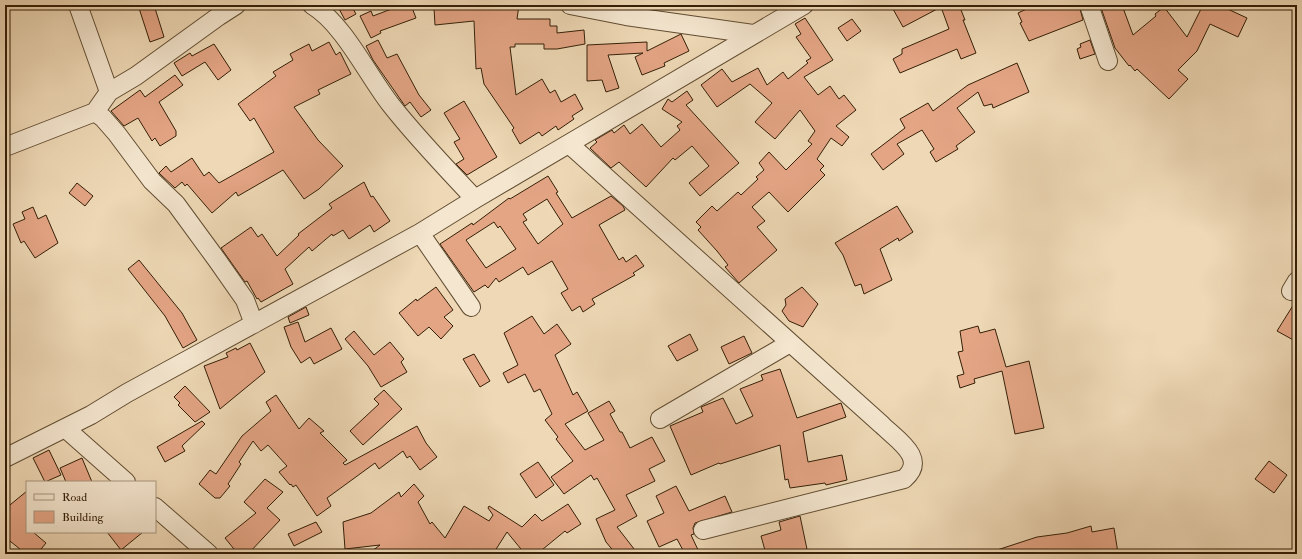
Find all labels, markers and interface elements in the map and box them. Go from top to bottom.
legend [26,481,156,533]
text: Road [62,490,87,505]
text: Building [62,510,105,525]

